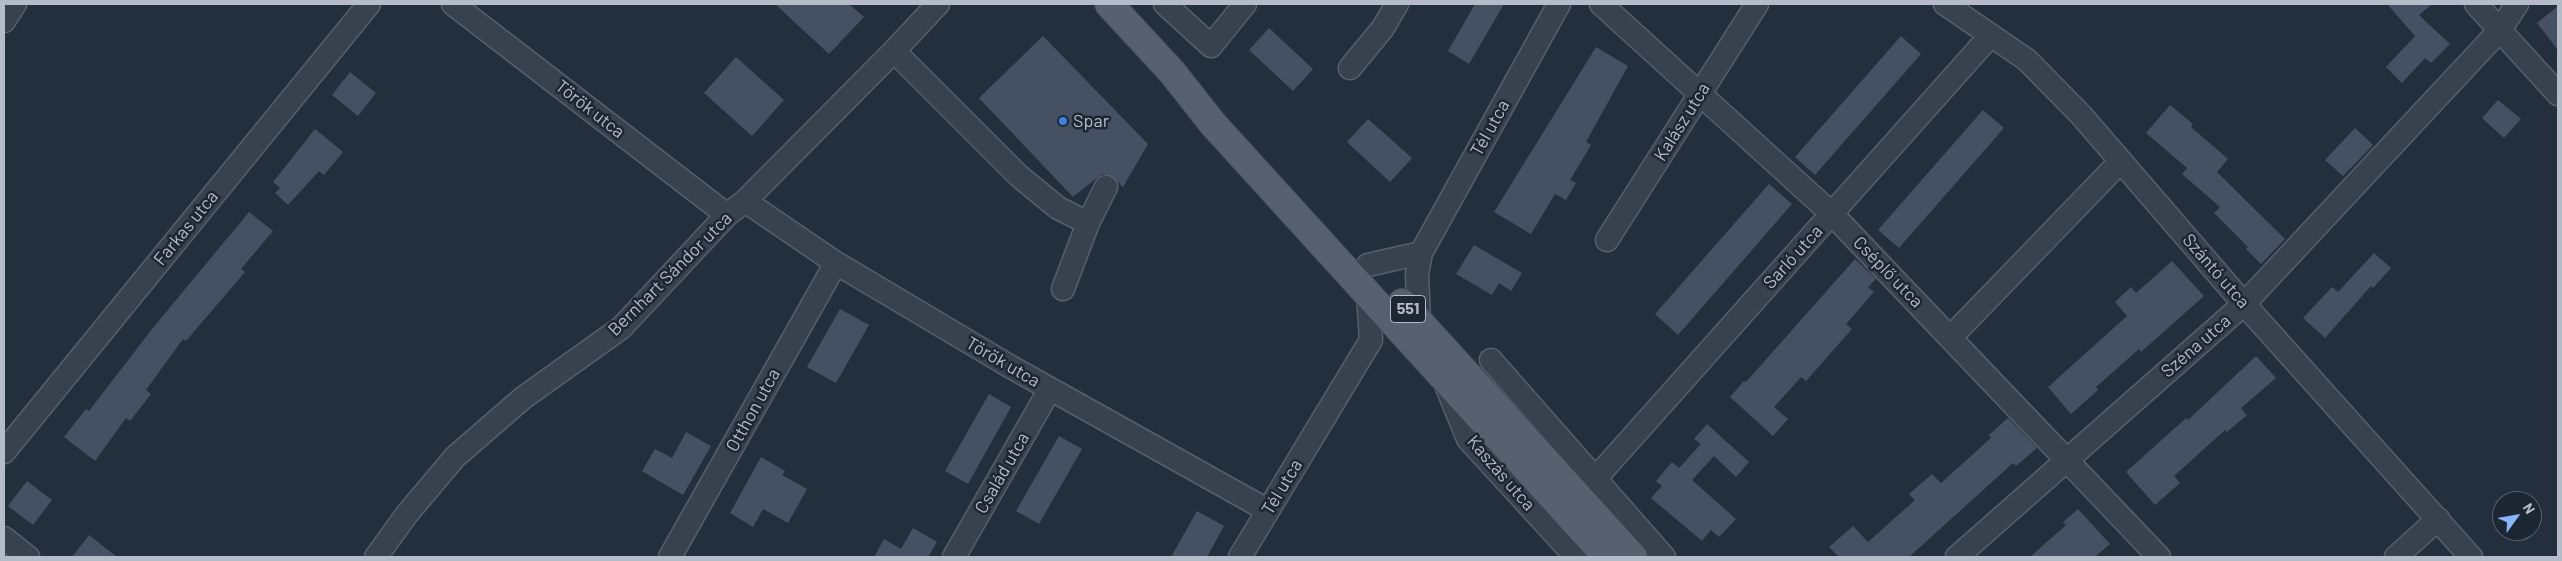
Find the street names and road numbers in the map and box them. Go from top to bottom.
street label: Török utca [551,75,629,143]
street label: Kalász utca [1649,79,1715,165]
street label: Tél utca [1466,96,1514,160]
street label: Farkas utca [149,186,223,270]
street label: Bernhart Sándor utca [604,208,736,340]
street label: Sarló utca [1759,221,1827,293]
street label: Szántó utca [2178,229,2254,313]
street label: Cséplő utca [1849,232,1927,312]
road number: 551 [1390,296,1426,322]
street label: Széna utca [2157,310,2235,382]
street label: Török utca [962,332,1044,392]
street label: Otthon utca [721,365,785,455]
street label: Család utca [970,429,1034,517]
street label: Kaszás utca [1462,431,1540,515]
street label: Tél utca [1257,455,1307,519]

